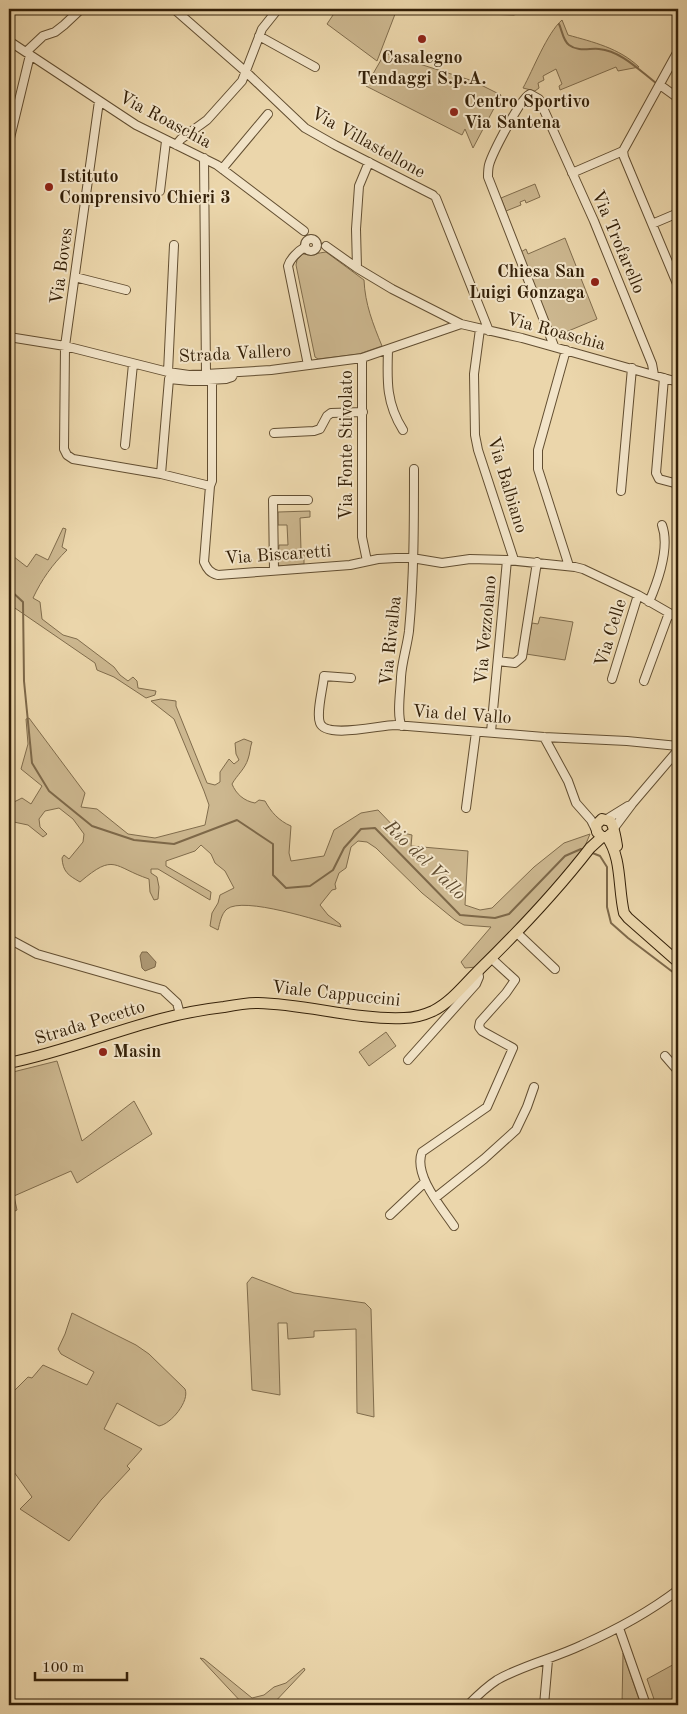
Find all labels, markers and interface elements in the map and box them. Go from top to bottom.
marker: Casalegno Tendaggi S.p.A. [416,33,428,45]
place label: Casalegno Tendaggi S.p.A. [357,49,487,88]
street label: Via Roaschia [116,88,214,152]
place label: Centro Sportivo Via Santena [464,93,590,132]
street label: Via Villastellone [308,104,428,182]
marker: Centro Sportivo Via Santena [448,106,460,118]
place label: Istituto Comprensivo Chieri 3 [59,168,231,207]
marker: Istituto Comprensivo Chieri 3 [43,181,55,193]
street label: Via Trofarello [588,188,648,296]
street label: Via Boves [48,226,76,306]
place label: Chiesa San Luigi Gonzaga [469,263,585,302]
marker: Chiesa San Luigi Gonzaga [589,276,601,288]
street label: Via Roaschia [504,310,608,354]
street label: Strada Vallero [178,342,292,366]
street label: Via Fonte Stivolato [338,370,356,520]
street label: Via Balbiano [484,435,530,535]
street label: Via Biscaretti [224,542,332,568]
street label: Via Vezzolano [472,575,500,685]
street label: Via Rivalba [377,595,405,687]
street label: Via Celle [592,597,630,669]
street label: Via del Vallo [412,703,512,727]
water label: Rio del Vallo [379,817,469,905]
street label: Viale Cappuccini [271,978,401,1010]
street label: Strada Pecetto [33,998,147,1048]
place label: Masin [113,1043,161,1061]
marker: Masin [97,1046,109,1058]
scale bar [35,1649,128,1681]
text: 100 m [42,1661,84,1676]

